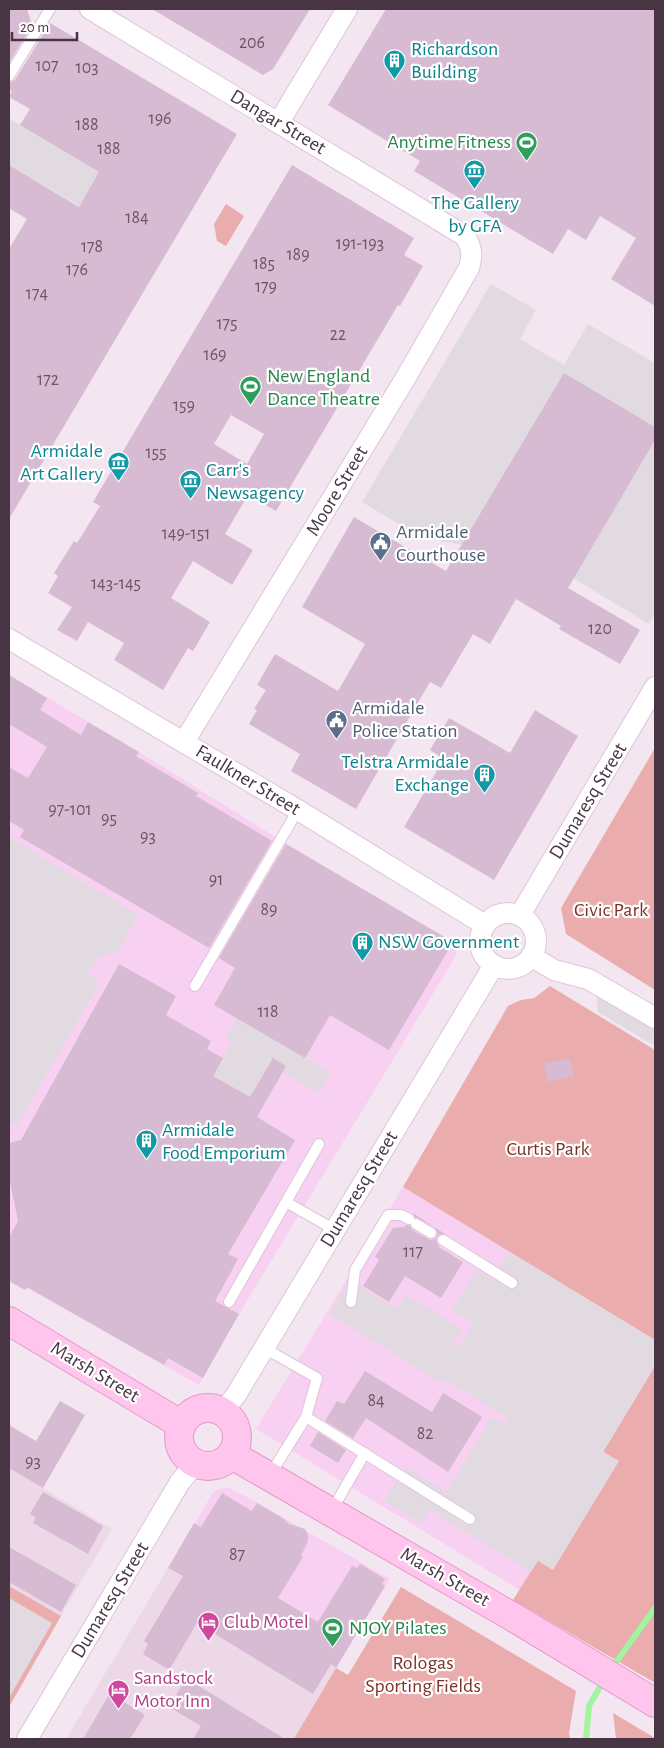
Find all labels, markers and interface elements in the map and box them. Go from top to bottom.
scale bar [12,10,78,42]
text: 20 m [20,20,49,35]
house number: 206 [239,34,265,52]
place label: Richardson Building [411,39,498,82]
building icon: Richardson Building [383,49,407,80]
house number: 107 [35,57,59,75]
house number: 103 [75,59,99,77]
street label: Dangar Street [227,86,330,159]
house number: 196 [148,110,172,128]
house number: 188 [75,116,99,134]
sports icon: Anytime Fitness [515,130,539,161]
place label: Anytime Fitness [387,132,511,152]
house number: 188 [97,140,121,158]
museum icon: The Gallery by GFA [463,159,487,190]
place label: The Gallery by GFA [431,193,519,236]
house number: 184 [125,209,149,227]
house number: 191-193 [336,235,384,253]
house number: 178 [81,238,103,256]
house number: 189 [286,246,310,264]
house number: 185 [253,255,275,273]
house number: 176 [66,261,88,279]
house number: 179 [255,278,277,296]
house number: 174 [26,285,49,303]
house number: 175 [216,315,238,333]
house number: 22 [330,326,346,344]
house number: 169 [203,346,227,364]
place label: New England Dance Theatre [267,366,380,409]
house number: 172 [37,371,59,389]
sports icon: New England Dance Theatre [239,375,263,406]
house number: 159 [173,397,195,415]
place label: Armidale Art Gallery [20,441,103,484]
street label: Moore Street [302,442,372,539]
house number: 155 [145,444,167,462]
museum icon: Armidale Art Gallery [107,450,131,481]
place label: Carr's Newsagency [206,460,305,503]
museum icon: Carr's Newsagency [178,469,202,500]
place label: Armidale Courthouse [396,522,486,565]
house number: 149-151 [162,525,210,543]
public building icon: Armidale Courthouse [368,531,392,562]
house number: 143-145 [91,575,141,593]
house number: 120 [588,620,612,638]
place label: Armidale Police Station [352,698,458,741]
public building icon: Armidale Police Station [324,708,348,739]
street label: Dumaresq Street [546,739,631,863]
street label: Faulkner Street [192,741,304,819]
place label: Telstra Armidale Exchange [341,752,469,795]
building icon: Telstra Armidale Exchange [473,762,497,793]
house number: 97-101 [48,801,92,819]
house number: 95 [101,810,117,828]
house number: 93 [140,828,156,846]
house number: 91 [209,871,223,889]
park label: Civic Park [574,900,648,920]
house number: 89 [261,901,278,919]
building icon: NSW Government [350,930,374,961]
place label: NSW Government [378,932,520,952]
house number: 118 [258,1003,278,1021]
place label: Armidale Food Emporium [162,1120,286,1163]
street label: Dumaresq Street [317,1127,402,1251]
building icon: Armidale Food Emporium [134,1129,158,1160]
park label: Curtis Park [506,1139,590,1159]
house number: 117 [403,1243,423,1261]
street label: Marsh Street [47,1338,143,1406]
house number: 84 [367,1392,385,1410]
house number: 82 [417,1425,433,1443]
house number: 93 [25,1453,41,1471]
street label: Dumaresq Street [68,1538,153,1662]
street label: Marsh Street [397,1544,494,1611]
house number: 87 [229,1546,245,1564]
hotel icon: Club Motel [196,1610,220,1641]
place label: Club Motel [224,1612,309,1632]
sports icon: NJOY Pilates [321,1616,345,1647]
place label: NJOY Pilates [349,1618,447,1638]
park label: Rologas Sporting Fields [365,1653,481,1696]
place label: Sandstock Motor Inn [134,1668,213,1711]
hotel icon: Sandstock Motor Inn [106,1678,130,1709]

